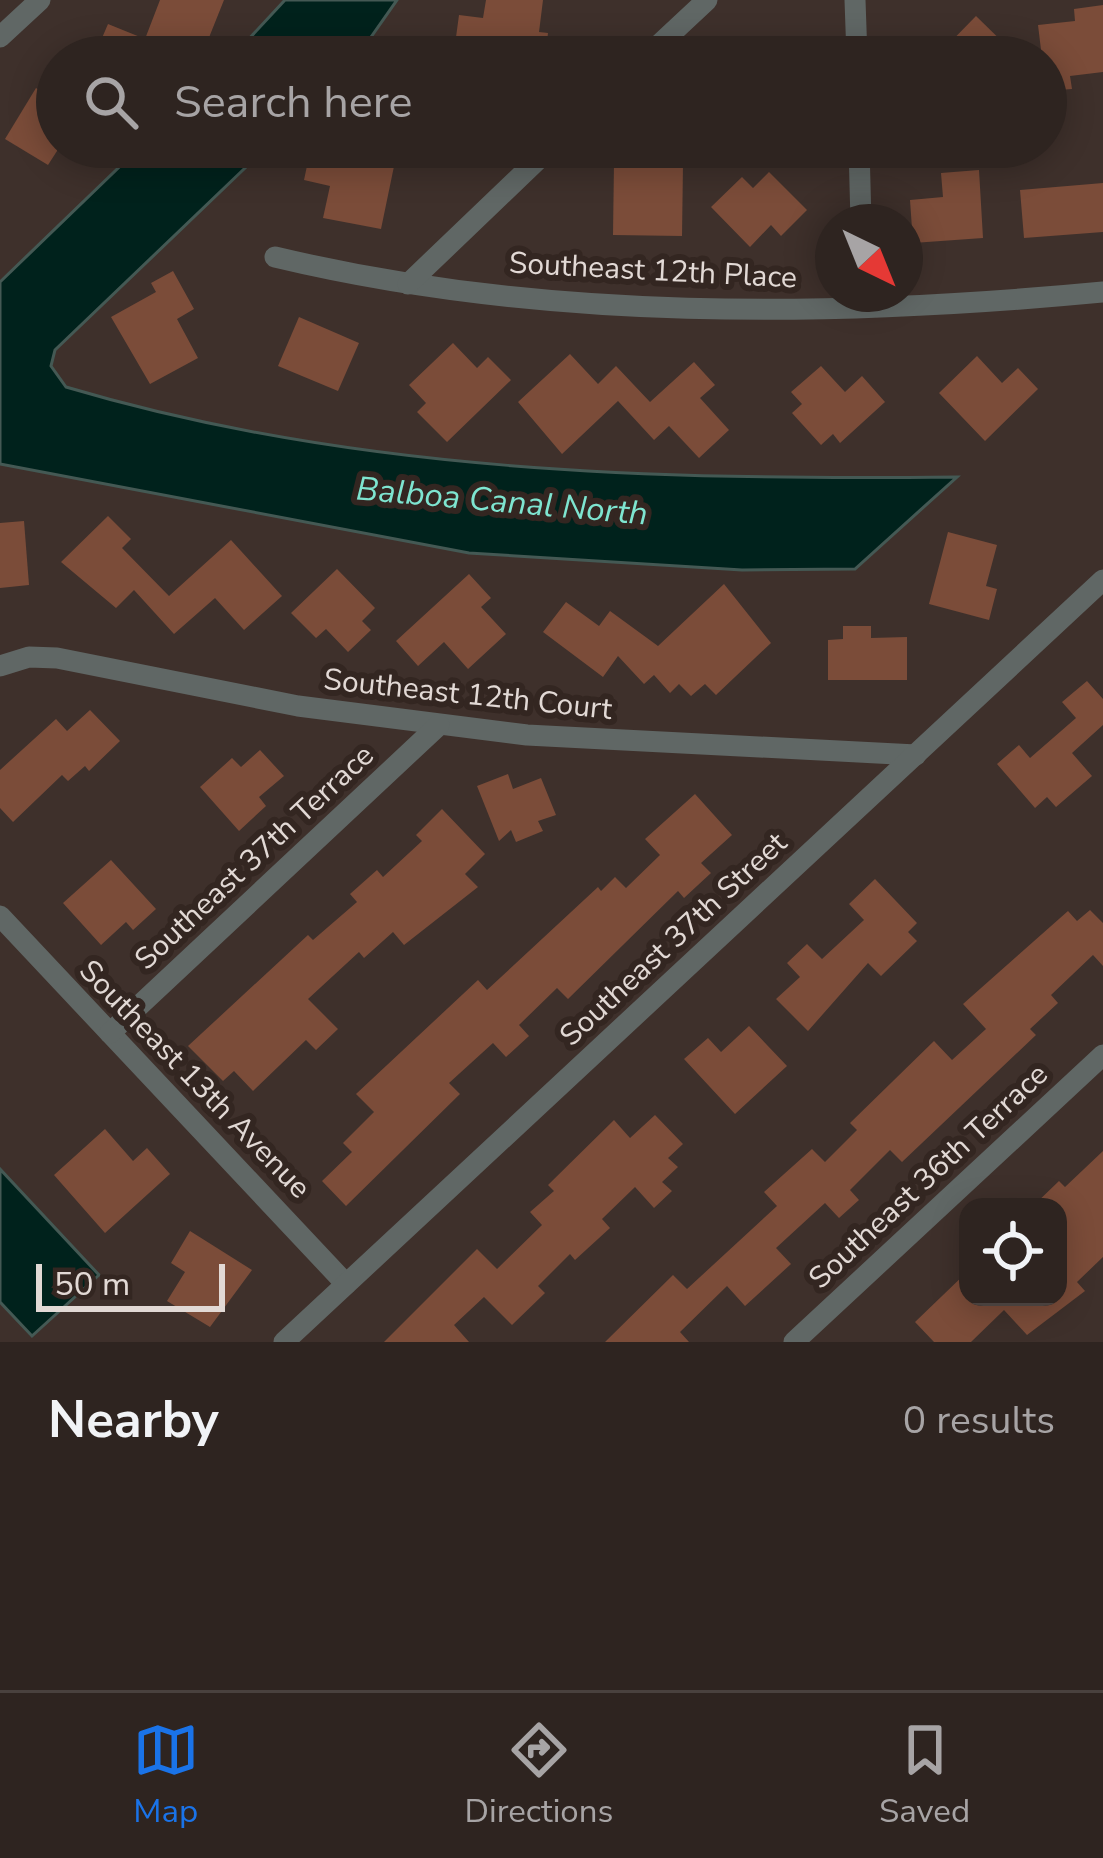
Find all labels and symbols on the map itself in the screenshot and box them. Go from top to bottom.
north arrow [815,204,923,312]
street label: Southeast 12th Place [508,242,798,299]
water label: Balboa Canal North [354,466,650,537]
street label: Southeast 12th Court [322,659,615,730]
street label: Southeast 37th Terrace [126,735,383,979]
street label: Southeast 37th Street [551,823,796,1056]
street label: Southeast 13th Avenue [70,951,320,1208]
street label: Southeast 36th Terrace [800,1054,1057,1298]
scale bar [36,1258,225,1311]

